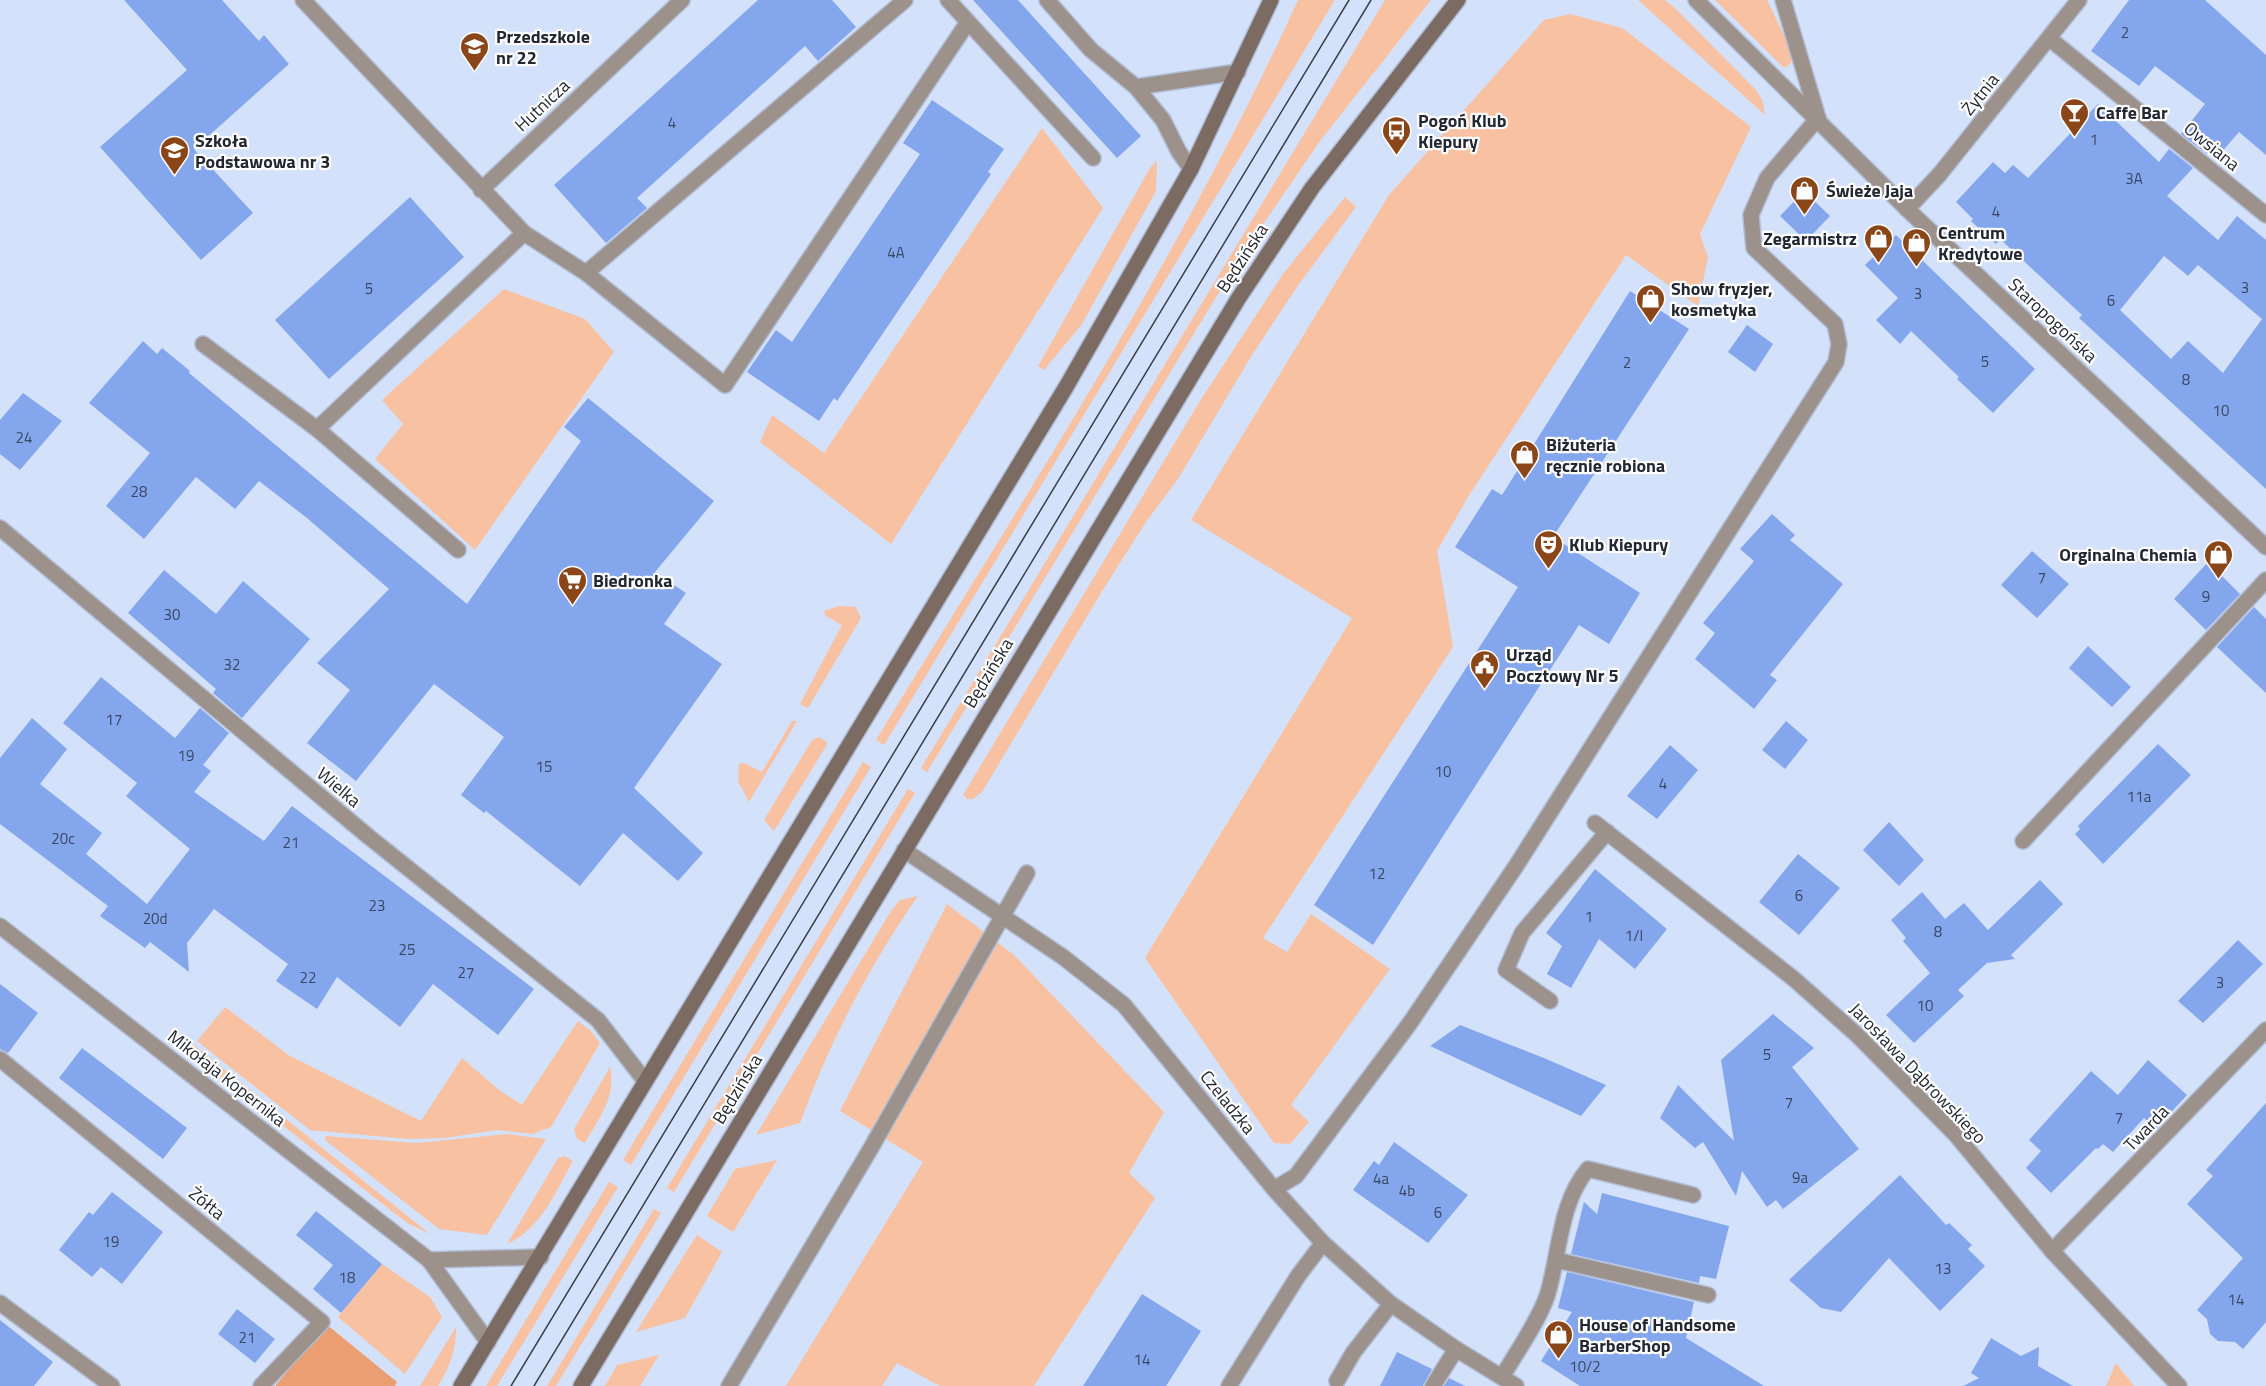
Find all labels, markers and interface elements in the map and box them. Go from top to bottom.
house number: 2 [2121,21,2129,44]
place label: Przedszkole nr 22 [496,23,590,71]
school or university icon: Przedszkole nr 22 [459,30,491,72]
street label: Żytnia [1955,67,2005,121]
street label: Hutnicza [508,72,576,138]
bar icon: Caffe Bar [2059,96,2091,138]
place label: Caffe Bar [2096,99,2168,126]
place label: Pogoń Klub Kiepury [1418,107,1507,155]
house number: 4 [668,111,676,134]
bus stop icon: Pogoń Klub Kiepury [1381,114,1413,156]
street label: Owsiana [2178,115,2246,177]
place label: Szkoła Podstawowa nr 3 [195,127,330,175]
house number: 1 [2090,128,2098,151]
school or university icon: Szkoła Podstawowa nr 3 [158,134,190,176]
house number: 3A [2125,167,2143,190]
shop icon: Świeże Jaja [1789,174,1821,216]
place label: Świeże Jaja [1826,177,1913,204]
house number: 4 [1992,200,2000,223]
street label: Będzińska [1210,218,1274,298]
place label: Centrum Kredytowe [1938,219,2023,267]
shop icon: Zegarmistrz [1862,222,1894,264]
place label: Zegarmistrz [1763,225,1857,252]
shop icon: Centrum Kredytowe [1901,226,1933,268]
house number: 4A [887,241,905,264]
street label: Staropogońska [2002,271,2104,369]
place label: Show fryzjer, kosmetyka [1671,275,1773,323]
house number: 3 [2241,276,2249,299]
house number: 5 [365,277,373,300]
shop icon: Show fryzjer, kosmetyka [1634,282,1666,324]
house number: 3 [1914,282,1922,305]
house number: 6 [2107,289,2115,312]
house number: 5 [1981,350,1989,373]
house number: 2 [1623,351,1631,374]
house number: 8 [2182,368,2190,391]
house number: 10 [2213,399,2229,422]
house number: 24 [16,426,32,449]
place label: Biżuteria ręcznie robiona [1546,431,1665,479]
shop icon: Biżuteria ręcznie robiona [1509,438,1541,480]
house number: 28 [131,480,147,503]
theatre icon: Klub Kiepury [1532,528,1564,570]
place label: Klub Kiepury [1569,531,1668,558]
shop icon: Orginalna Chemia [2202,538,2234,580]
place label: Orginalna Chemia [2059,541,2197,568]
supermarket icon: Biedronka [556,564,588,606]
house number: 7 [2038,566,2046,589]
place label: Biedronka [593,567,672,594]
house number: 9 [2202,585,2210,608]
house number: 30 [164,603,180,626]
street label: Będzińska [956,633,1020,713]
place label: Urząd Pocztowy Nr 5 [1506,641,1619,689]
public building icon: Urząd Pocztowy Nr 5 [1469,648,1501,690]
house number: 32 [224,653,240,676]
house number: 17 [106,708,122,731]
house number: 19 [178,744,194,767]
house number: 15 [536,755,552,778]
street label: Wielka [311,760,367,814]
house number: 10 [1435,760,1451,783]
house number: 4 [1659,772,1667,795]
house number: 11a [2127,785,2152,808]
house number: 20c [51,827,75,850]
house number: 21 [283,831,299,854]
house number: 12 [1369,862,1385,885]
house number: 6 [1795,884,1803,907]
house number: 23 [369,894,385,917]
house number: 1 [1585,905,1593,928]
house number: 20d [143,907,167,930]
house number: 8 [1934,920,1942,943]
house number: 1/I [1625,924,1643,947]
house number: 25 [399,938,415,961]
house number: 27 [458,961,474,984]
house number: 22 [300,966,316,989]
house number: 3 [2216,971,2224,994]
house number: 10 [1917,994,1933,1017]
street label: Jarosława Dąbrowskiego [1843,996,1993,1150]
street label: Mikołaja Kopernika [162,1023,292,1133]
house number: 5 [1763,1043,1771,1066]
street label: Będzińska [705,1049,769,1129]
street label: Czeladzka [1194,1064,1262,1140]
house number: 7 [1785,1091,1793,1114]
street label: Twarda [2117,1099,2175,1157]
house number: 7 [2115,1106,2123,1129]
house number: 9a [1792,1166,1808,1189]
house number: 4a [1373,1167,1389,1190]
house number: 4b [1399,1179,1415,1202]
street label: Żółta [183,1180,231,1226]
house number: 6 [1434,1201,1442,1224]
house number: 19 [103,1230,119,1253]
house number: 13 [1935,1257,1951,1280]
house number: 18 [339,1266,355,1289]
house number: 14 [2228,1288,2244,1311]
place label: House of Handsome BarberShop [1579,1311,1736,1359]
shop icon: House of Handsome BarberShop [1542,1318,1574,1360]
house number: 21 [239,1326,255,1349]
house number: 14 [1134,1348,1150,1371]
house number: 10/2 [1569,1355,1601,1378]

